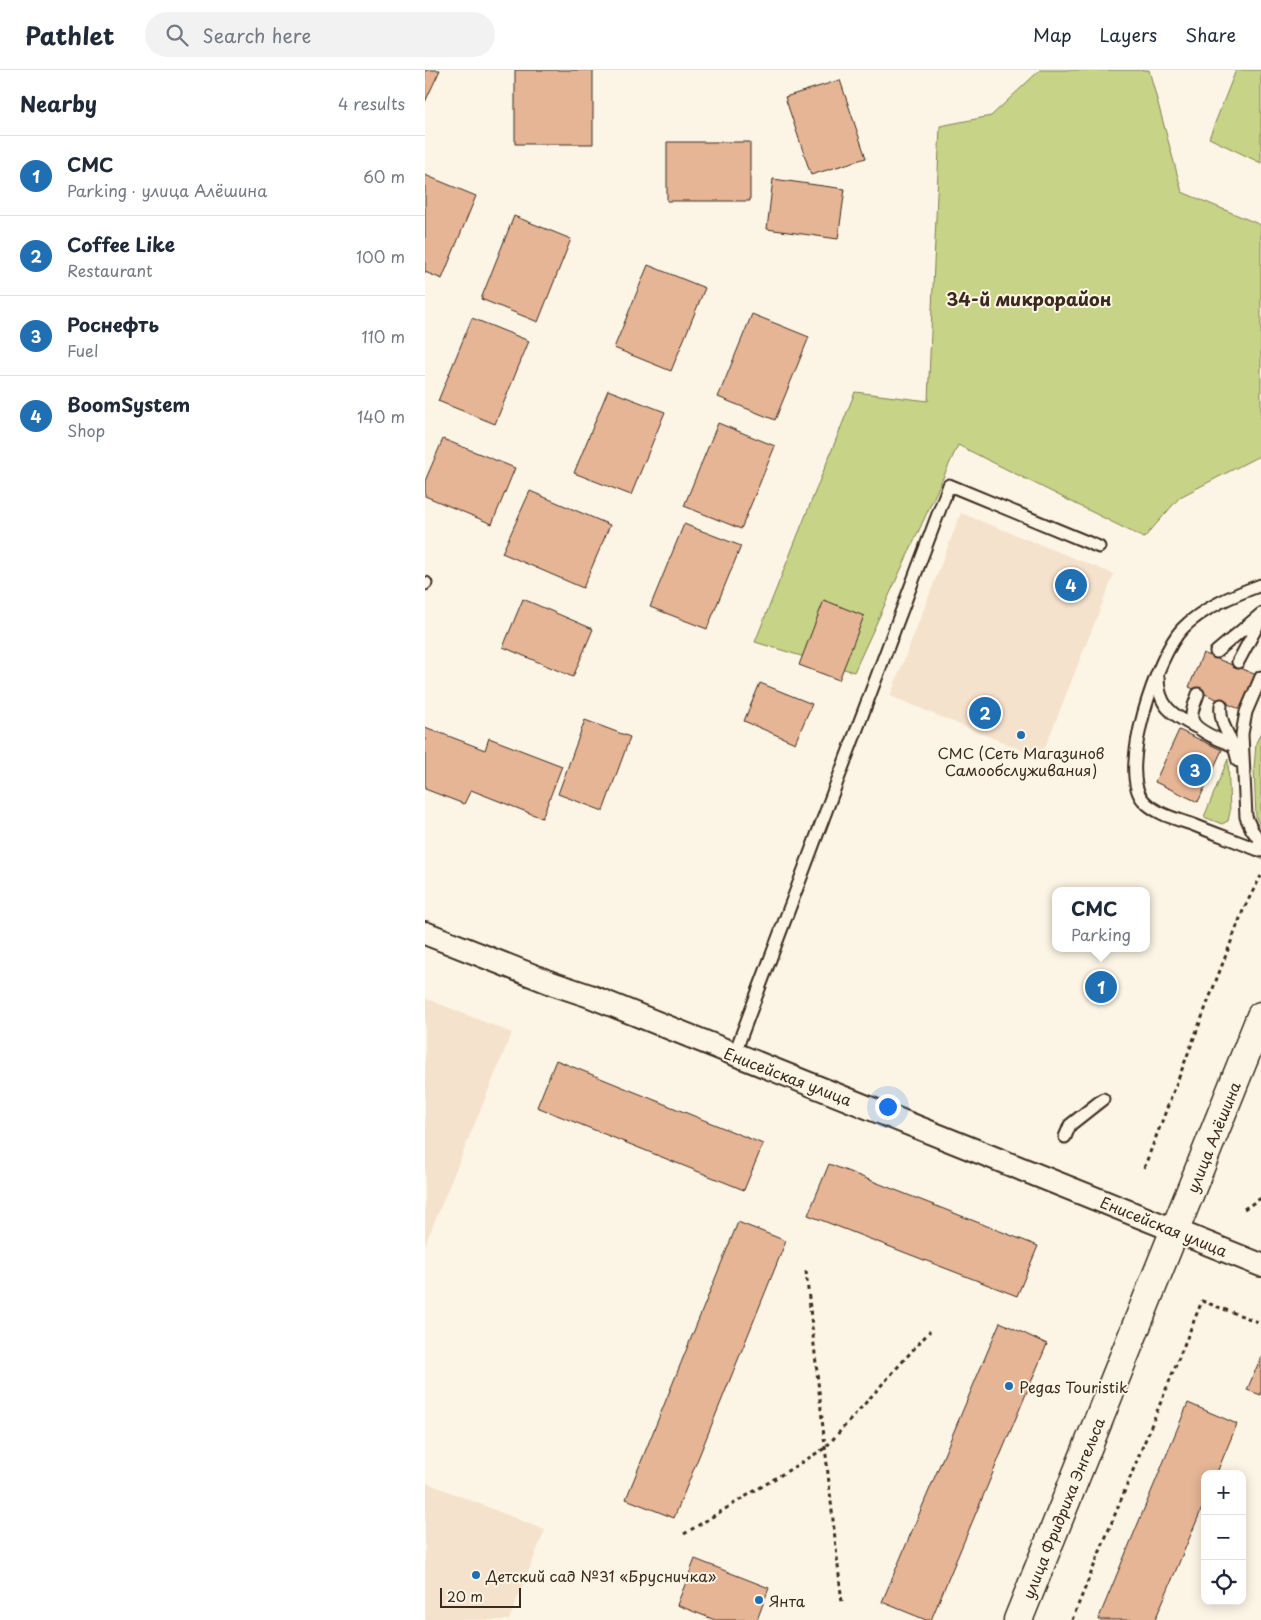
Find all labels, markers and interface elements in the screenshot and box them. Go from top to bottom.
search box [145,12,495,57]
text: Pathlet [25,17,115,53]
icon: search [163,21,191,49]
text: Search here [203,21,311,49]
text: Map [1033,21,1072,48]
text: Layers [1100,21,1157,48]
text: Share [1185,21,1236,48]
text: Nearby [20,87,97,119]
text: 4 results [338,91,405,115]
text: СМС [67,150,113,178]
text: 1 [32,164,40,188]
text: 60 m [363,164,405,188]
text: Parking · улица Алёшина [67,178,267,202]
text: Coffee Like [67,230,175,258]
text: 2 [30,244,42,268]
text: 100 m [356,244,405,268]
text: Restaurant [67,258,153,282]
district label: 34-й микрорайон [947,285,1111,312]
text: Роснефть [67,310,159,338]
text: 3 [31,324,41,348]
text: 110 m [362,324,405,348]
text: Fuel [67,338,98,362]
text: BoomSystem [67,390,190,418]
text: 4 [31,404,41,428]
text: 140 m [357,404,405,428]
text: Shop [67,418,105,442]
pin: 4 [1055,566,1087,604]
pin: 2 [969,694,1001,732]
marker: СМС (Сеть Магазинов Самообслуживания) [1015,729,1027,741]
place label: СМС (Сеть Магазинов Самообслуживания) [938,741,1105,781]
pin: 3 [1179,751,1211,789]
popup [1052,887,1150,952]
text: СМС [1071,894,1117,922]
text: Parking [1071,922,1131,946]
pin: 1 [1085,968,1117,1006]
street label: Енисейская улица [721,1041,856,1111]
street label: улица Алёшина [1180,1077,1246,1196]
your location [875,1094,901,1120]
street label: Енисейская улица [1097,1190,1232,1262]
place label: Pegas Touristik [1019,1375,1128,1398]
marker: Pegas Touristik [1003,1380,1015,1392]
street label: улица Фридриха Энгельса [1016,1413,1110,1602]
map controls [1201,1470,1246,1605]
button: + [1201,1470,1246,1515]
button: − [1201,1515,1246,1560]
button: locate [1201,1560,1246,1605]
place label: Детский сад №31 «Брусничка» [485,1564,717,1587]
marker: Детский сад №31 «Брусничка» [470,1569,482,1581]
scale bar [440,1585,521,1608]
text: 20 m [447,1586,483,1607]
place label: Янта [769,1589,806,1612]
marker: Янта [753,1594,765,1606]

